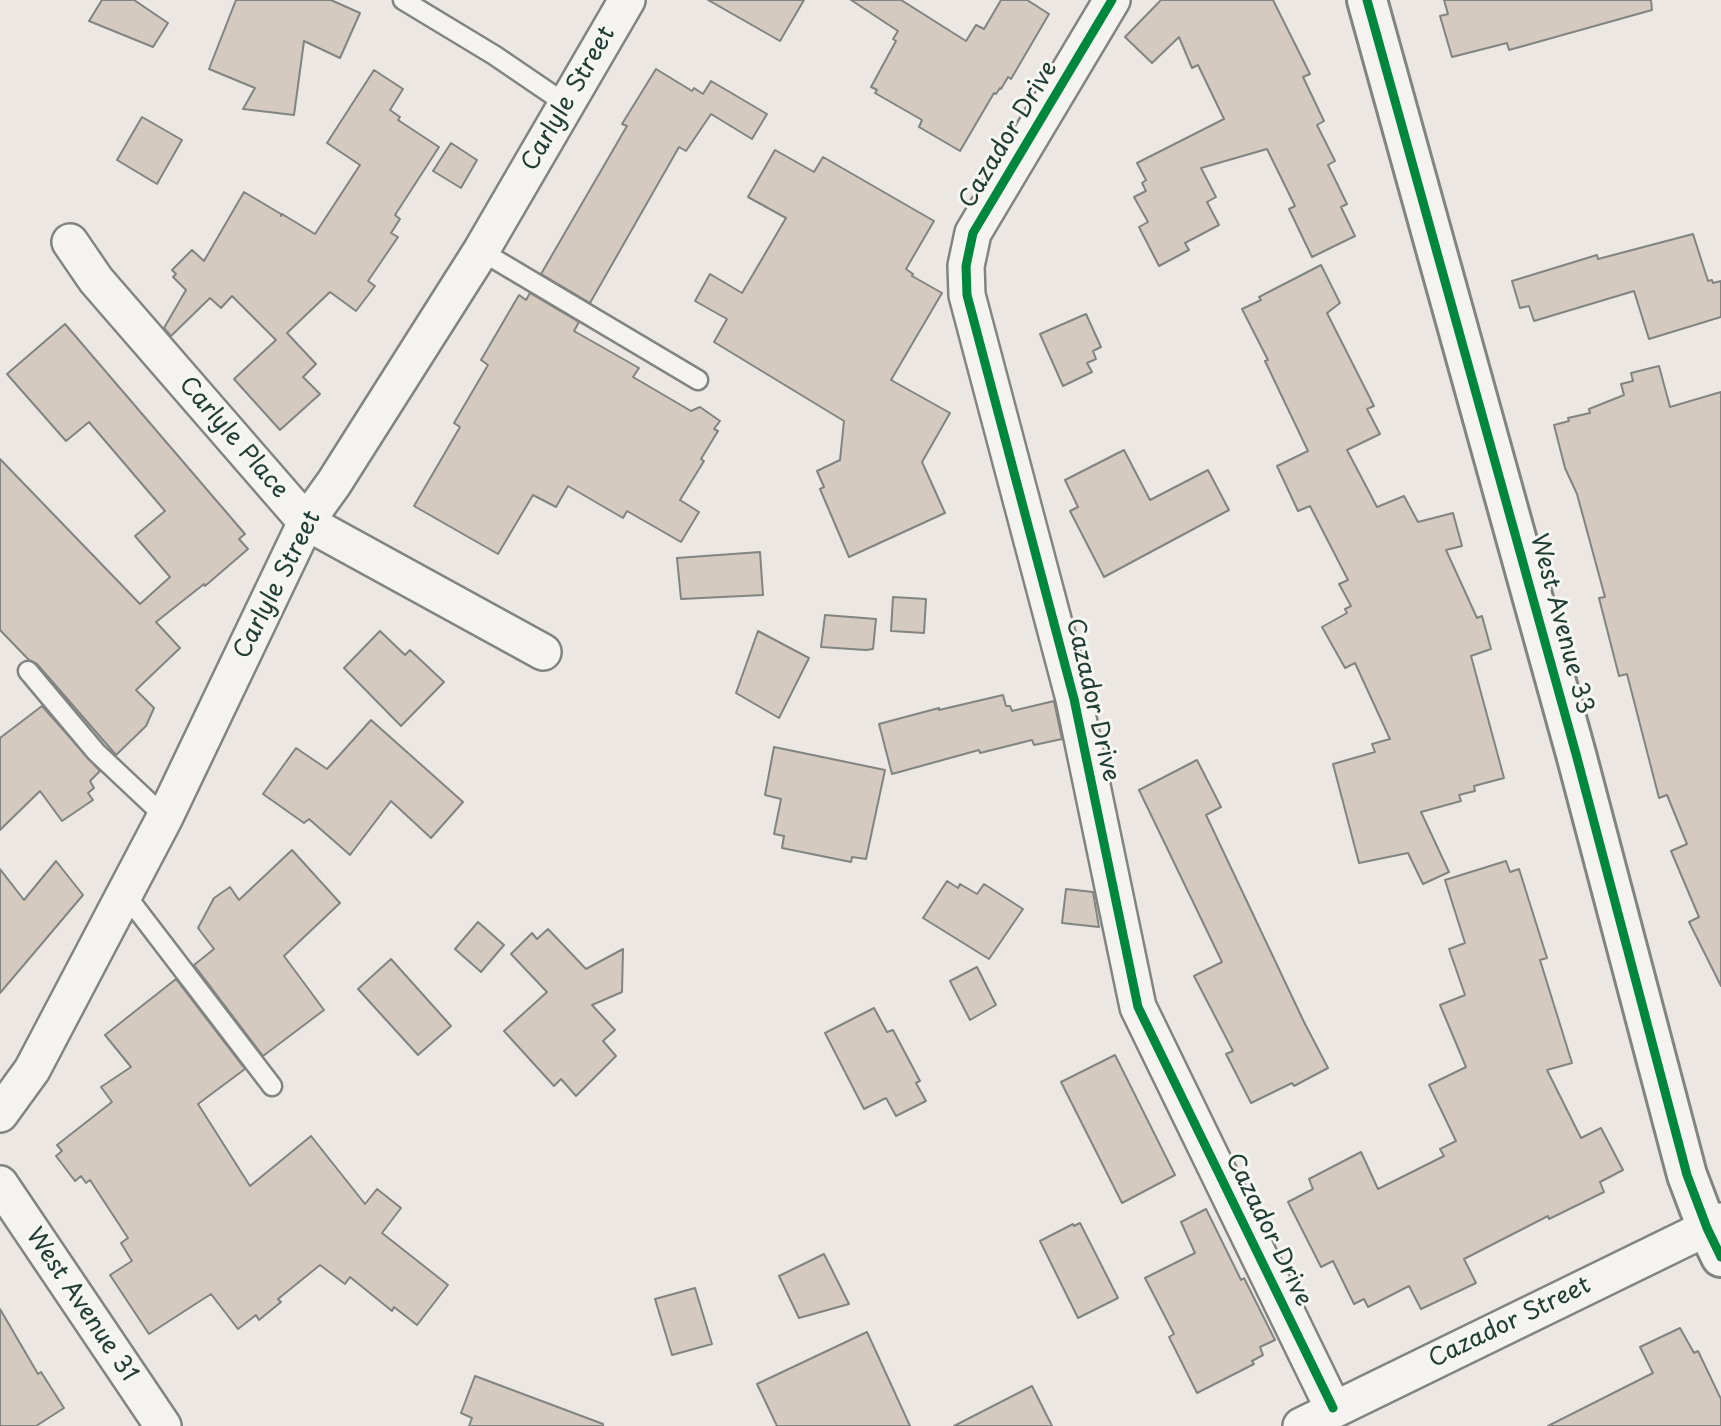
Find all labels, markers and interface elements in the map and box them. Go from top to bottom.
street label: Carlyle Street [516,22,622,176]
street label: Cazador Drive [954,56,1064,214]
street label: Carlyle Place [172,371,294,505]
street label: Carlyle Street [228,506,328,664]
street label: West Avenue 33 [1523,531,1599,717]
street label: Cazador Drive [1059,616,1125,784]
street label: Cazador Drive [1219,1149,1317,1311]
street label: West Avenue 31 [19,1223,143,1387]
street label: Cazador Street [1424,1271,1596,1375]

